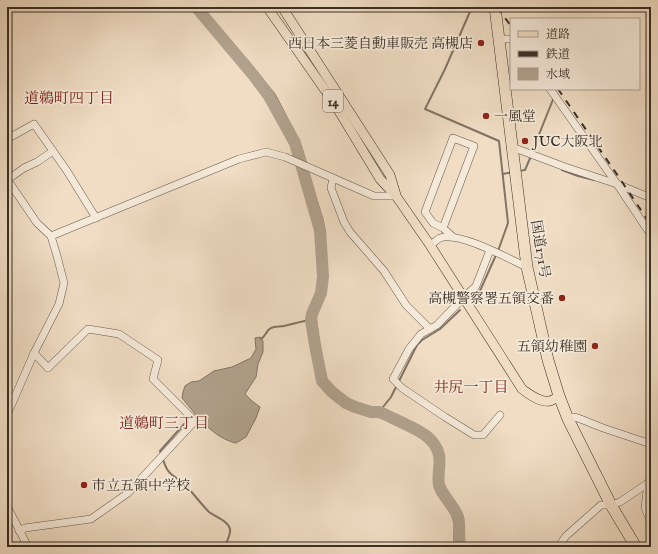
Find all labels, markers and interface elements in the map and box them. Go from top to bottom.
legend [510,18,640,90]
text: 道路 [546,27,570,42]
place label: 西日本三菱自動車販売 高槻店 [288,35,473,53]
marker: 西日本三菱自動車販売 高槻店 [476,38,486,48]
text: 鉄道 [545,47,570,62]
text: 水域 [546,67,570,82]
district label: 道鵜町四丁目 [24,89,114,108]
road number: 14 [323,90,343,112]
place label: 一風堂 [494,108,536,126]
marker: 一風堂 [481,111,491,121]
place label: JUC大阪北 [531,133,602,151]
marker: JUC大阪北 [520,136,530,146]
street label: 国道171号 [527,219,554,280]
place label: 高槻警察署五領交番 [428,290,554,308]
marker: 高槻警察署五領交番 [557,293,567,303]
place label: 五領幼稚園 [517,338,587,356]
marker: 五領幼稚園 [590,341,600,351]
district label: 井尻一丁目 [433,378,509,397]
district label: 道鵜町三丁目 [119,414,209,433]
place label: 市立五領中学校 [92,477,190,495]
marker: 市立五領中学校 [79,480,89,490]

